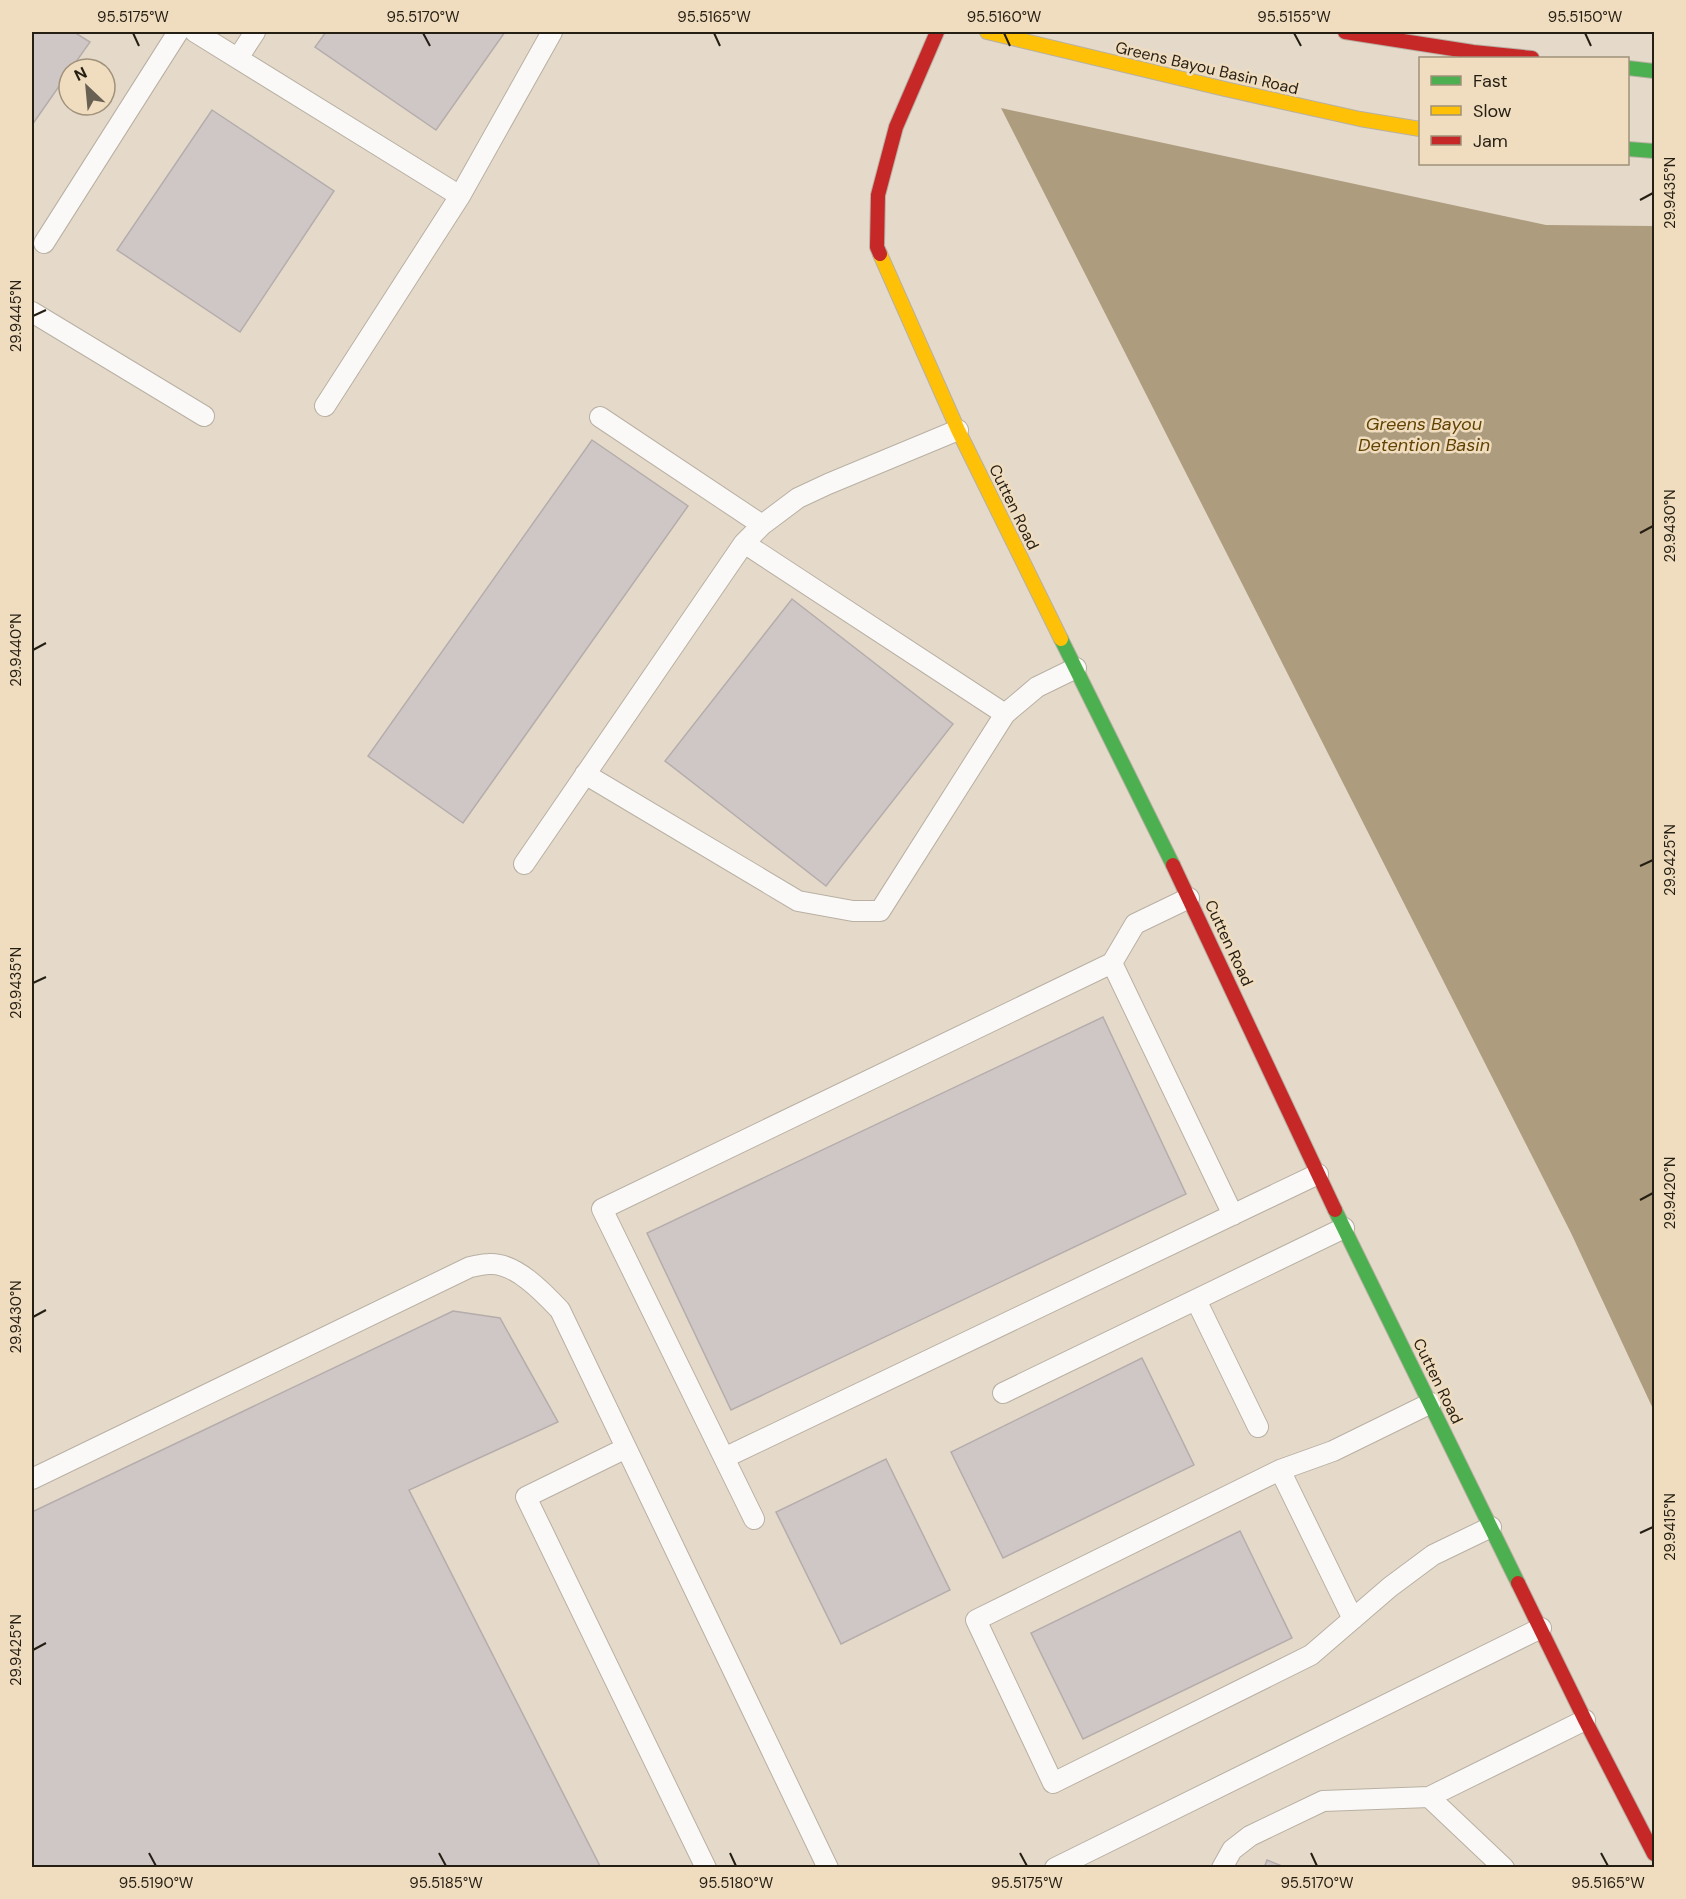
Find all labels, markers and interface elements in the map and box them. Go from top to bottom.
text: 95.5175°W [97,7,169,27]
text: 95.5170°W [386,7,460,27]
text: 95.5165°W [677,7,751,27]
text: 95.5160°W [967,7,1042,27]
text: 95.5155°W [1257,7,1331,27]
text: 95.5150°W [1548,7,1623,27]
street label: Greens Bayou Basin Road [1113,37,1301,99]
north arrow [57,57,117,117]
legend [1419,57,1629,165]
text: N [71,62,90,86]
text: Fast [1473,69,1508,93]
text: Slow [1473,99,1512,123]
text: Jam [1473,129,1508,153]
text: 29.9435°N [1660,157,1680,229]
text: 29.9445°N [6,280,26,352]
water label: Greens Bayou Detention Basin [1358,412,1490,457]
street label: Cutten Road [984,461,1044,553]
text: 29.9430°N [1660,489,1680,563]
text: 29.9440°N [6,613,26,687]
text: 29.9425°N [1660,824,1680,896]
street label: Cutten Road [1200,897,1258,989]
text: 29.9435°N [6,947,26,1019]
text: 29.9420°N [1660,1157,1680,1229]
text: 29.9430°N [6,1280,26,1354]
street label: Cutten Road [1408,1335,1468,1427]
text: 29.9415°N [1660,1493,1680,1561]
text: 29.9425°N [6,1614,26,1686]
text: 95.5190°W [119,1873,194,1893]
text: 95.5185°W [409,1873,483,1893]
text: 95.5180°W [699,1873,774,1893]
text: 95.5175°W [991,1873,1063,1893]
text: 95.5170°W [1280,1873,1354,1893]
text: 95.5165°W [1571,1873,1645,1893]

